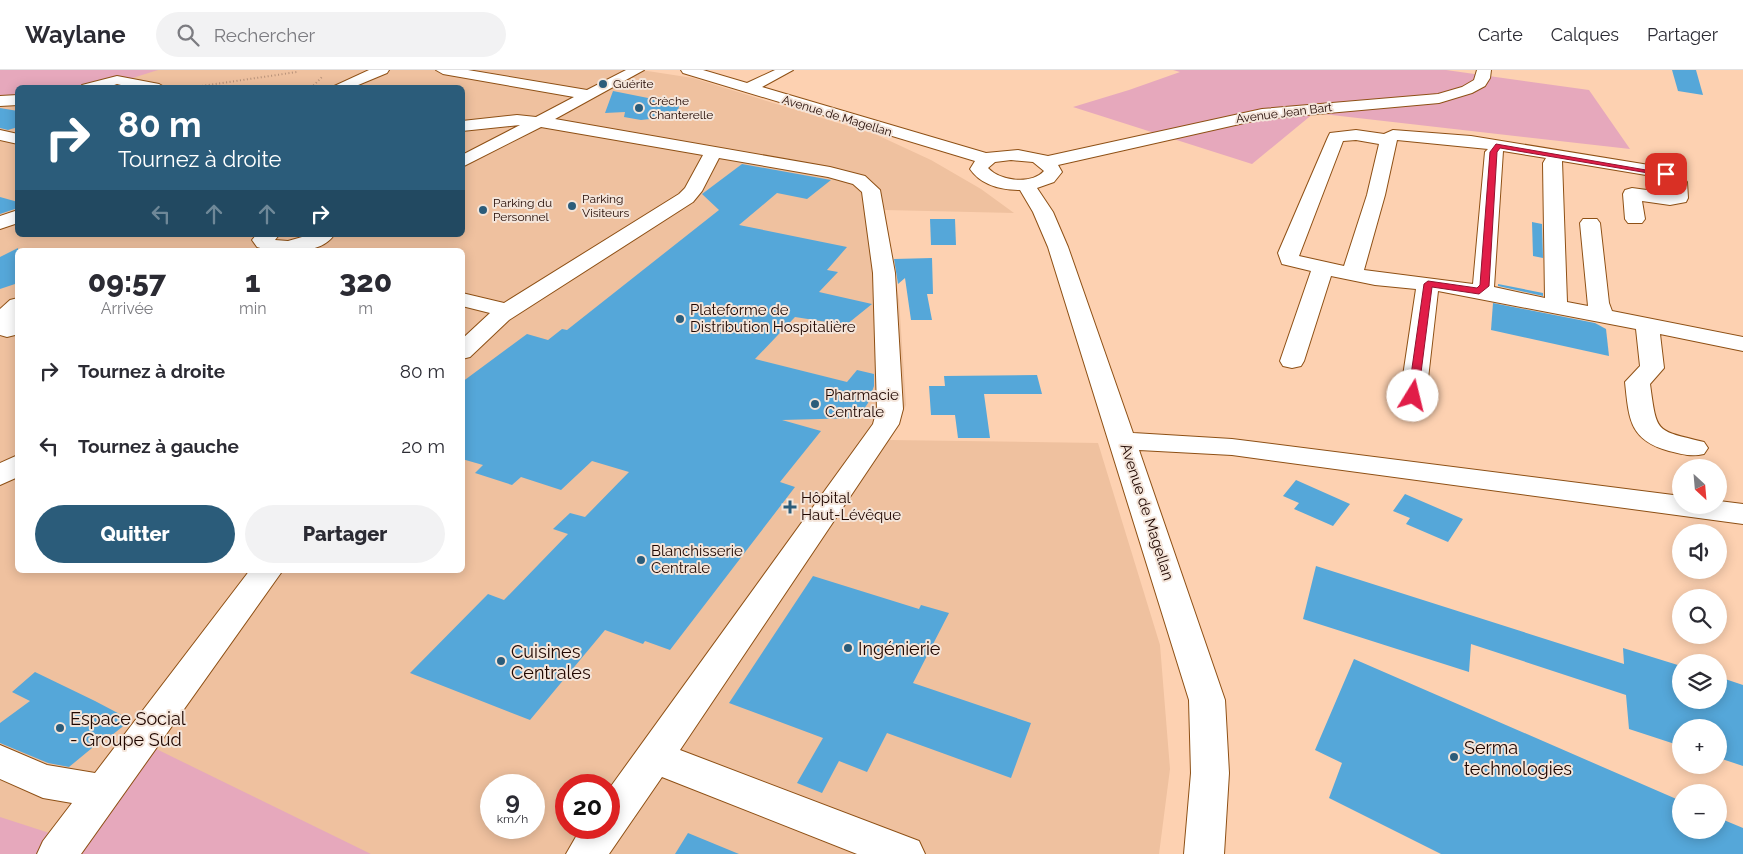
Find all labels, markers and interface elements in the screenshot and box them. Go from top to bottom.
search box [156,12,506,57]
text: Waylane [25,20,126,49]
icon: search [174,21,202,49]
text: Rechercher [214,24,315,46]
text: Carte [1478,24,1523,45]
text: Calques [1551,24,1619,45]
text: Partager [1647,24,1718,45]
place label: Guérite [613,77,654,91]
marker: Guérite [597,78,609,90]
street label: Avenue de Magellan [780,93,894,139]
place label: Crèche Chanterelle [649,94,713,122]
street label: Avenue Jean Bart [1235,100,1333,126]
marker: Crèche Chanterelle [633,102,645,114]
text: 80 m [118,104,202,145]
icon: right [35,105,100,170]
text: Tournez à droite [118,146,282,172]
pin [1645,153,1687,195]
icon: arrive [1652,160,1680,188]
place label: Parking Visiteurs [582,192,629,220]
place label: Parking du Personnel [493,196,552,224]
icon: left [147,200,175,228]
icon: ahead [200,200,228,228]
icon: ahead [253,200,281,228]
icon: right [306,200,334,228]
marker: Parking Visiteurs [566,200,578,212]
marker: Parking du Personnel [477,204,489,216]
text: 09:57 [88,264,166,299]
text: 1 [245,264,260,299]
text: 320 [339,264,392,299]
text: Arrivée [101,299,153,318]
text: min [239,299,266,318]
text: m [358,299,373,318]
place label: Plateforme de Distribution Hospitalière [690,301,856,336]
marker: Plateforme de Distribution Hospitalière [674,313,686,325]
icon: right [35,357,63,385]
text: Tournez à droite [78,360,225,382]
text: 80 m [400,360,445,382]
position arrow [1386,369,1438,421]
place label: Pharmacie Centrale [825,386,899,421]
marker: Pharmacie Centrale [809,398,821,410]
icon: left [35,432,63,460]
text: Tournez à gauche [78,435,239,457]
text: 20 m [401,435,445,457]
street label: Avenue de Magellan [1116,441,1178,583]
north arrow [1672,459,1728,514]
map controls [1672,459,1727,839]
place label: Hôpital Haut-Lévêque [801,489,901,524]
marker: Hôpital Haut-Lévêque [783,500,797,514]
button: Quitter [35,505,235,563]
button: Partager [245,505,445,563]
button: sound [1672,524,1727,579]
place label: Blanchisserie Centrale [651,542,743,577]
marker: Blanchisserie Centrale [635,554,647,566]
button: search [1672,589,1727,644]
place label: Ingénierie [858,638,941,659]
place label: Cuisines Centrales [511,641,591,683]
marker: Ingénierie [842,642,854,654]
button: layers [1672,654,1727,709]
marker: Cuisines Centrales [495,655,507,667]
place label: Espace Social - Groupe Sud [70,708,186,750]
button: + [1672,719,1727,774]
marker: Espace Social - Groupe Sud [54,722,66,734]
place label: Serma technologies [1464,737,1572,779]
marker: Serma technologies [1448,751,1460,763]
speed limit sign: 20 [555,774,620,839]
button: − [1672,784,1727,839]
text: 9 [505,785,520,815]
text: km/h [497,812,528,826]

